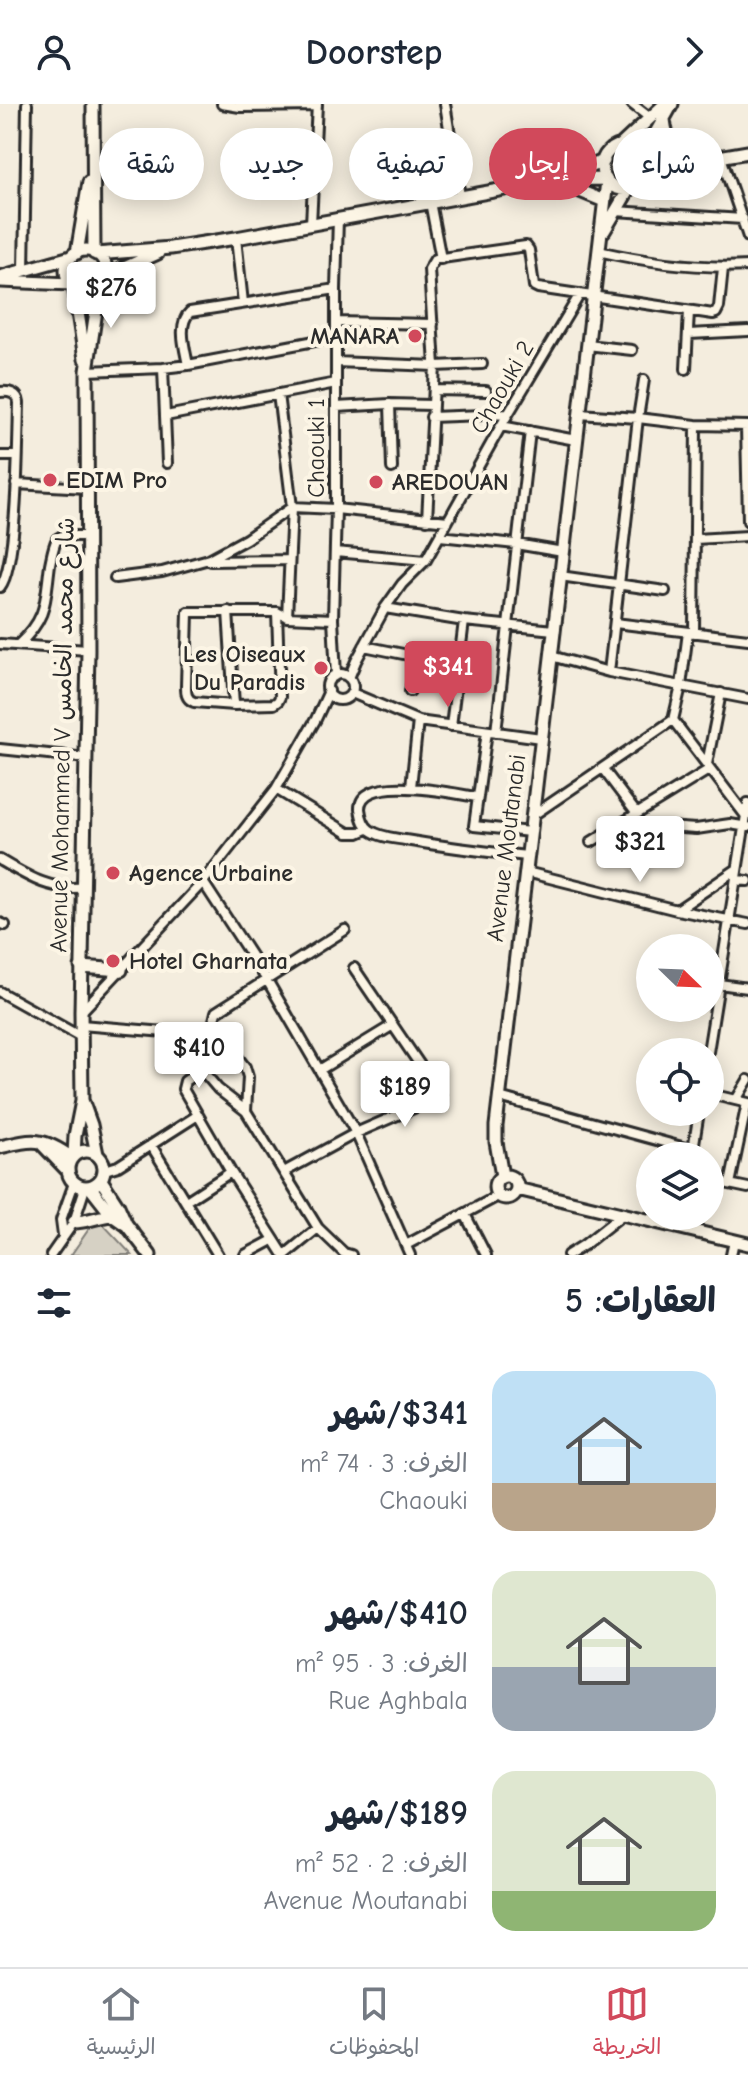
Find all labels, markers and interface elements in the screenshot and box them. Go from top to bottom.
icon: person [32,30,76,74]
icon: forward [672,30,716,74]
text: Doorstep [306,32,442,73]
chip: شقة [99,128,204,200]
chip: جديد [220,128,333,200]
chip: تصفية [349,128,473,200]
chip: إيجار [489,128,597,200]
chip: شراء [613,128,724,200]
pin: $276 [64,262,158,330]
text: $276 [85,273,137,303]
place label: MANARA [310,322,400,350]
marker: MANARA [406,327,424,345]
street label: Chaouki 2 [464,336,540,438]
street label: Chaouki 1 [302,398,330,498]
place label: EDIM Pro [66,466,167,494]
place label: AREDOUAN [392,468,509,496]
marker: EDIM Pro [41,471,59,489]
marker: AREDOUAN [367,473,385,491]
street label: Avenue Mohammed V شارع محمد الخامس [44,517,83,953]
place label: Les Oiseaux Du Paradis [183,640,305,696]
pin: $341 [401,641,495,709]
text: $341 [423,652,473,682]
marker: Les Oiseaux Du Paradis [312,659,330,677]
street label: Avenue Moutanabi [481,753,531,943]
pin: $321 [593,816,687,884]
text: $321 [614,827,666,857]
place label: Agence Urbaine [129,859,293,887]
marker: Agence Urbaine [104,864,122,882]
north arrow [636,934,724,1022]
map controls [636,934,724,1230]
place label: Hotel Gharnata [129,947,288,975]
marker: Hotel Gharnata [104,952,122,970]
pin: $410 [152,1022,246,1090]
text: $410 [173,1033,225,1063]
button: locate [636,1038,724,1126]
pin: $189 [358,1061,452,1129]
text: $189 [379,1072,431,1102]
button: layers [636,1142,724,1230]
icon: filters [32,1281,76,1325]
text: العقارات: 5 [565,1281,716,1321]
text: $341/شهر [330,1393,468,1433]
icon: home [556,1403,652,1499]
text: الغرف: 3 · 74 m² [300,1449,468,1479]
text: Chaouki [379,1486,468,1516]
text: $410/شهر [327,1593,468,1633]
icon: home [556,1603,652,1699]
text: الغرف: 3 · 95 m² [295,1649,468,1679]
text: Rue Aghbala [328,1686,468,1716]
text: $189/شهر [328,1793,468,1833]
icon: home [556,1803,652,1899]
text: الغرف: 2 · 52 m² [295,1849,468,1879]
text: Avenue Moutanabi [264,1886,468,1916]
tab: الرئيسية [87,1982,156,2066]
tab: المحفوظات [329,1982,420,2066]
tab: الخريطة [593,1982,661,2066]

